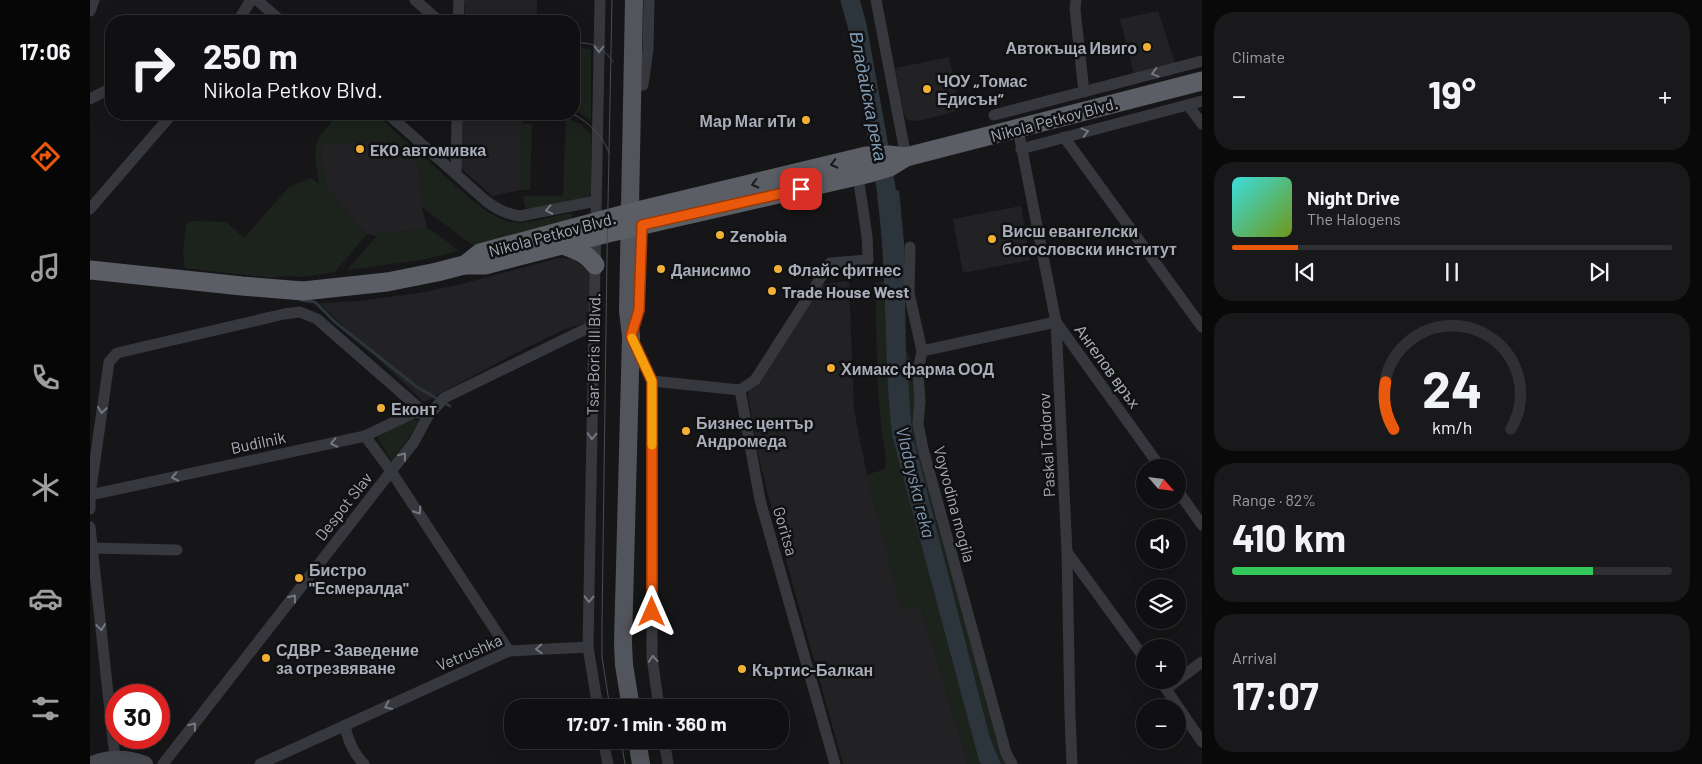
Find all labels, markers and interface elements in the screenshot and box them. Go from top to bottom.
water label: Владайска река [846,29,892,163]
text: 250 m [203,34,298,76]
icon: right [120,35,185,100]
text: 17:06 [19,38,71,64]
place label: Автокъща Ивиго [1006,38,1137,57]
marker: Автокъща Ивиго [1141,41,1153,53]
one-way arrow [594,45,604,53]
text: Climate [1232,47,1285,66]
one-way arrow [1151,68,1159,78]
place label: ЧОУ „Томас Едисън“ [937,71,1027,108]
text: 19° [1428,71,1476,117]
text: Nikola Petkov Blvd. [203,76,383,102]
text: − [1232,78,1246,112]
text: + [1658,78,1672,112]
marker: ЧОУ „Томас Едисън“ [921,83,933,95]
street label: Nikola Petkov Blvd. [988,93,1120,145]
place label: Мар Маг иТи [699,111,796,130]
marker: Мар Маг иТи [800,114,812,126]
one-way arrow [1081,127,1090,138]
icon: directions [28,139,63,174]
place label: EKO автомивка [370,140,486,159]
marker: EKO автомивка [354,143,366,155]
one-way arrow [830,158,839,169]
pin [780,168,822,210]
icon: arrive [787,175,815,203]
one-way arrow [751,178,759,188]
text: Night Drive [1307,186,1400,209]
one-way arrow [544,205,553,215]
street label: Nikola Petkov Blvd. [486,208,618,260]
text: The Halogens [1307,209,1401,228]
place label: Висш евангелски богословски институт [1002,221,1177,258]
place label: Zenobia [730,226,787,245]
marker: Zenobia [714,229,726,241]
marker: Висш евангелски богословски институт [986,233,998,245]
icon: music [28,250,63,285]
icon: previous [1291,258,1319,286]
icon: pause [1438,258,1466,286]
icon: next [1585,258,1613,286]
place label: Данисимо [671,260,751,279]
place label: Флайс фитнес [788,260,901,279]
marker: Данисимо [655,263,667,275]
marker: Флайс фитнес [772,263,784,275]
place label: Trade House West [782,282,909,301]
marker: Trade House West [766,285,778,297]
street label: Tsar Boris III Blvd. [582,293,604,415]
street label: Ангелов връх [1071,320,1145,412]
text: 24 [1422,356,1482,418]
place label: Химакс фарма ООД [841,359,995,378]
icon: phone [28,360,63,395]
marker: Химакс фарма ООД [825,362,837,374]
street label: Paskal Todorov [1034,392,1058,497]
place label: Еконт [391,399,437,418]
marker: Еконт [375,402,387,414]
one-way arrow [97,407,108,415]
place label: Бизнес център Андромеда [696,413,814,450]
text: km/h [1432,416,1472,438]
water label: Vladayska reka [892,424,940,540]
marker: Бизнес център Андромеда [680,425,692,437]
street label: Budilnik [229,427,287,457]
one-way arrow [587,432,597,440]
one-way arrow [330,437,338,448]
street label: Voyvodina mogila [930,444,980,564]
one-way arrow [398,452,407,461]
north arrow [1136,459,1186,509]
map controls [1136,459,1186,749]
street label: Despot Slav [311,468,376,544]
icon: climate [28,470,63,505]
one-way arrow [171,471,180,482]
text: Range · 82% [1232,490,1316,509]
street label: Goritsa [770,504,802,558]
one-way arrow [412,506,421,515]
text: 410 km [1232,514,1346,560]
button: sound [1136,519,1186,569]
place label: Бистро "Есмералда" [309,560,409,597]
marker: Бистро "Есмералда" [293,572,305,584]
button: layers [1136,579,1186,629]
icon: car [28,581,63,616]
position arrow [625,585,677,637]
one-way arrow [287,595,295,604]
one-way arrow [583,595,594,603]
one-way arrow [95,623,106,631]
street label: Vetrushka [433,630,505,674]
button: + [1136,639,1186,689]
place label: СДВР - Заведение за отрезвяване [276,640,419,677]
one-way arrow [535,644,543,655]
text: Arrival [1232,648,1277,667]
marker: СДВР - Заведение за отрезвяване [260,652,272,664]
one-way arrow [647,655,658,663]
place label: Къртис-Балкан [752,660,873,679]
marker: Къртис-Балкан [736,663,748,675]
text: 17:07 [1232,672,1319,718]
speed limit sign: 30 [105,684,170,749]
icon: filters [28,691,63,726]
one-way arrow [384,699,393,710]
button: − [1136,699,1186,749]
text: 17:07 · 1 min · 360 m [566,712,727,735]
one-way arrow [188,723,196,732]

